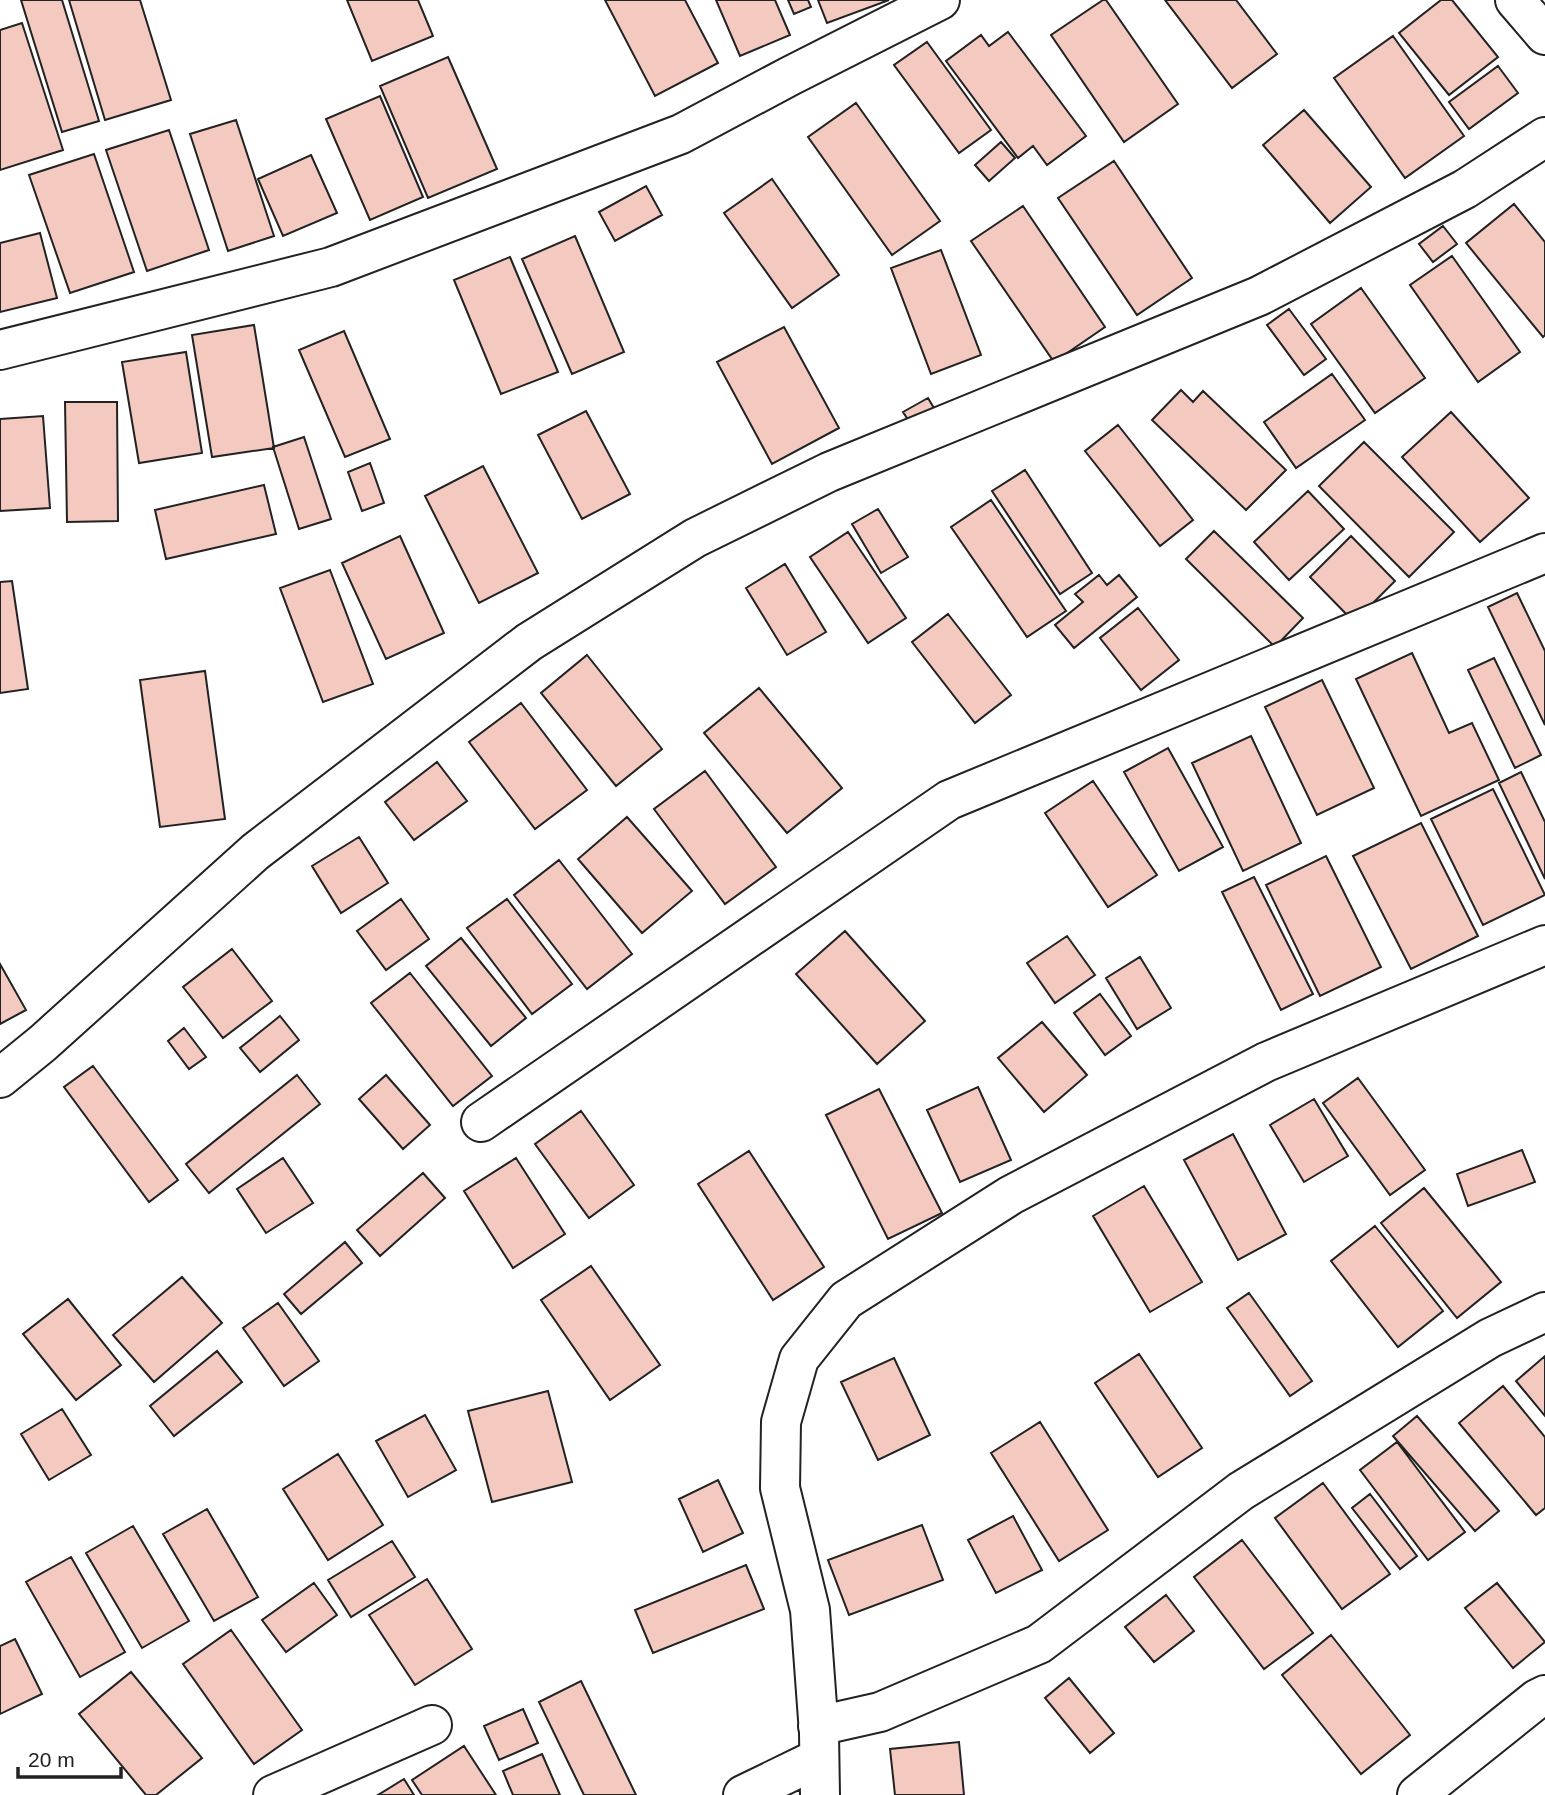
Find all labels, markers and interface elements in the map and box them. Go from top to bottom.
scale bar [18,1736,121,1780]
text: 20 m [28,1748,75,1771]

